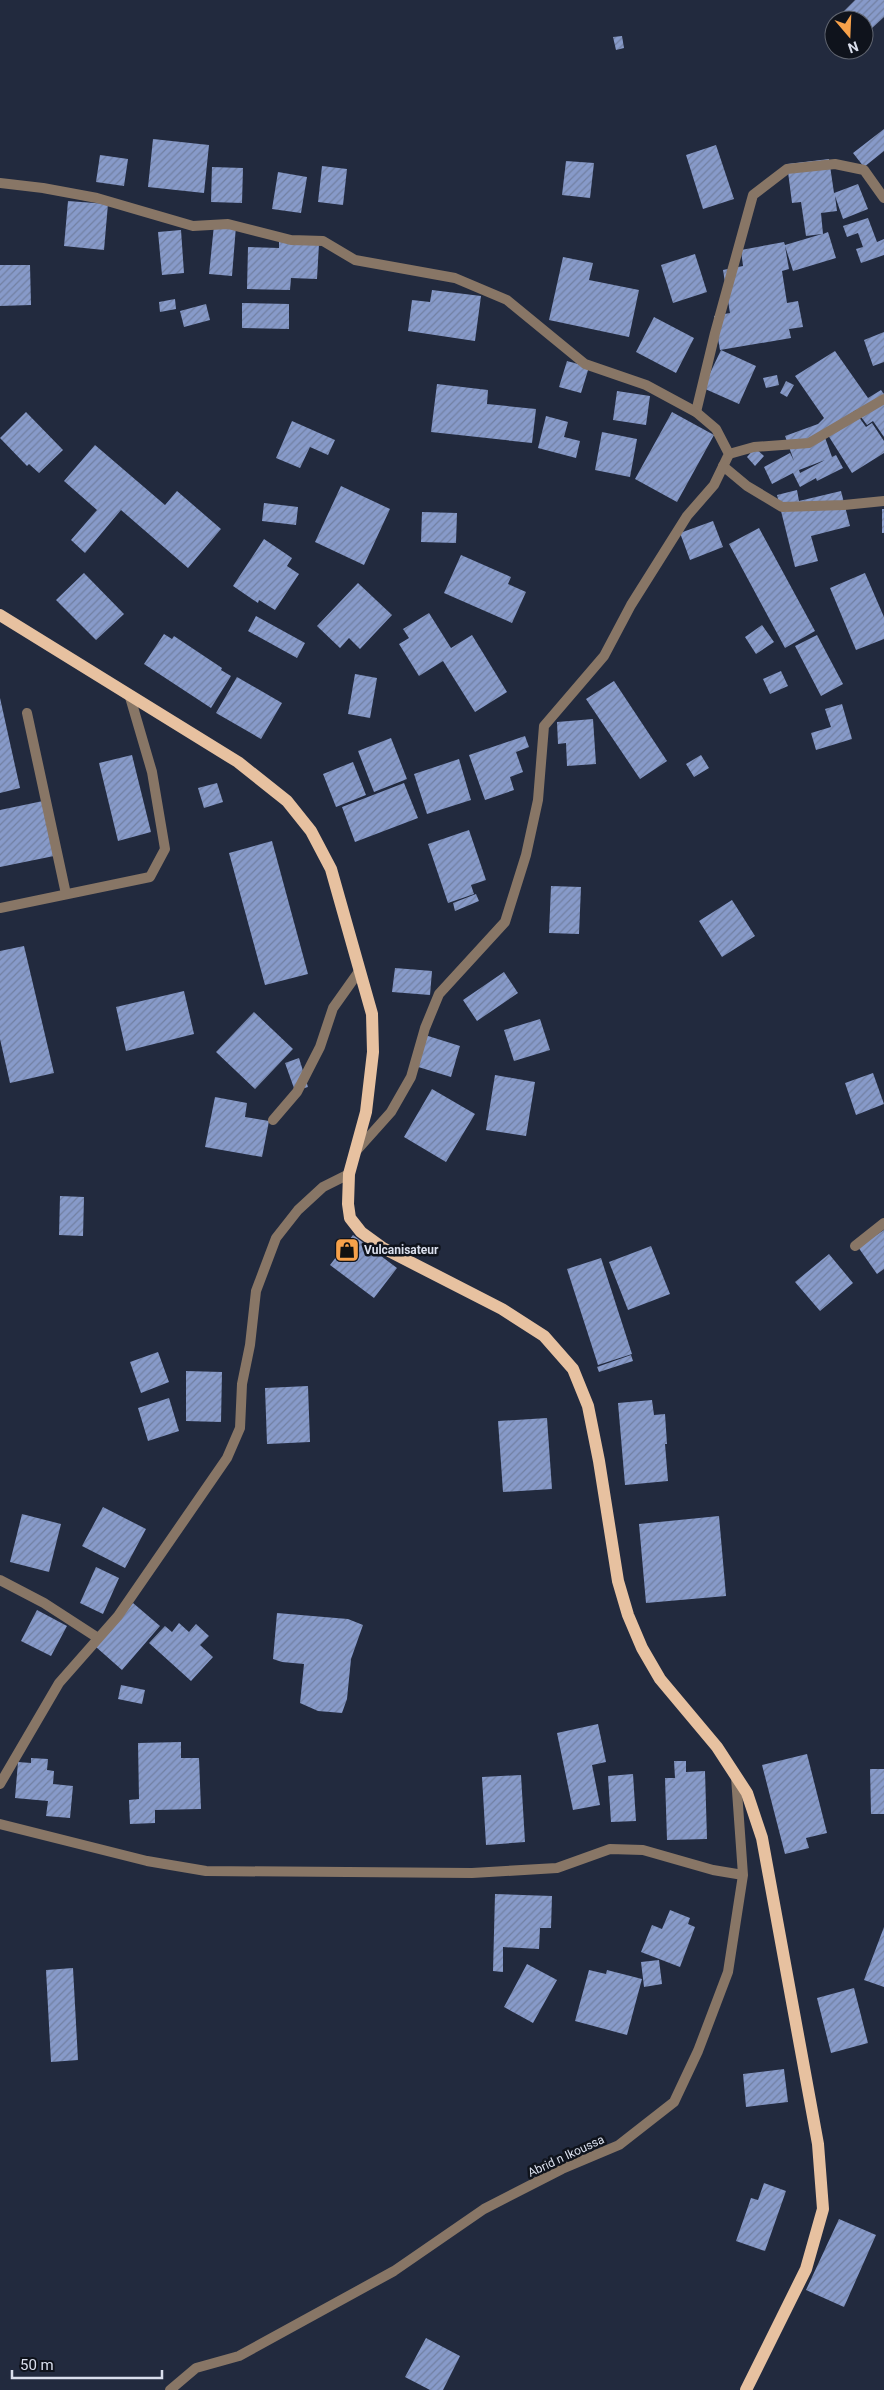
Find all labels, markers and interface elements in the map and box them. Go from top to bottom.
north arrow [824,10,874,60]
text: N [846,38,861,56]
shop icon: Vulcanisateur [334,1237,360,1263]
place label: Vulcanisateur [364,1243,439,1257]
street label: Abrid n Ikoussa [526,2132,606,2180]
scale bar [12,2348,162,2380]
text: 50 m [20,2356,54,2374]

